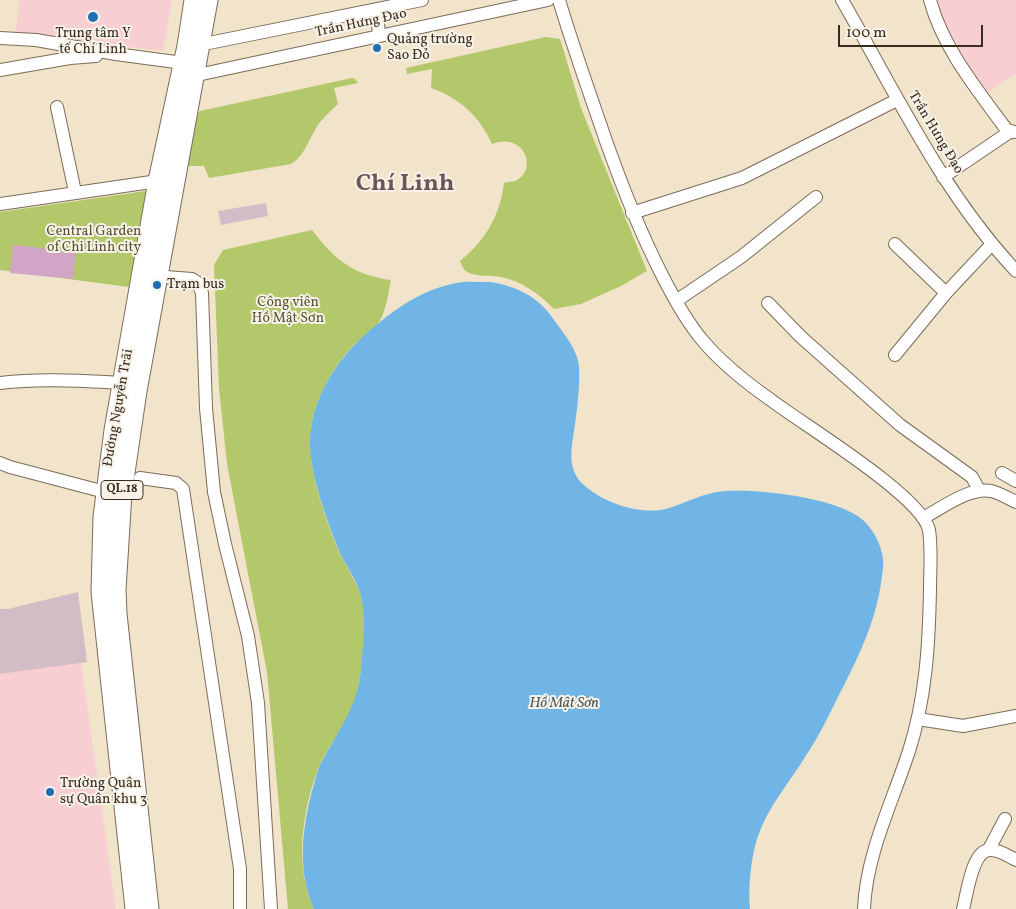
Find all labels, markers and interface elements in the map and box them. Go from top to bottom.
street label: Trần Hưng Đạo [314,6,408,42]
marker: Trung tâm Y tế Chí Linh [86,10,100,24]
scale bar [841,15,986,47]
text: 100 m [846,23,886,44]
place label: Trung tâm Y tế Chí Linh [55,26,131,58]
place label: Quảng trường Sao Đỏ [387,32,473,64]
marker: Quảng trường Sao Đỏ [371,42,383,54]
street label: Trần Hưng Đạo [904,89,966,177]
district label: Chí Linh [356,172,454,200]
park label: Central Garden of Chi Linh city [47,224,141,256]
place label: Trạm bus [167,277,224,293]
marker: Trạm bus [151,279,163,291]
park label: Công viên Hồ Mật Sơn [252,295,324,328]
street label: Đường Nguyễn Trãi [100,348,138,468]
road number: QL.18 [101,480,143,500]
water label: Hồ Mật Sơn [529,695,599,713]
place label: Trường Quân sự Quân khu 3 [60,776,147,809]
marker: Trường Quân sự Quân khu 3 [44,786,56,798]

